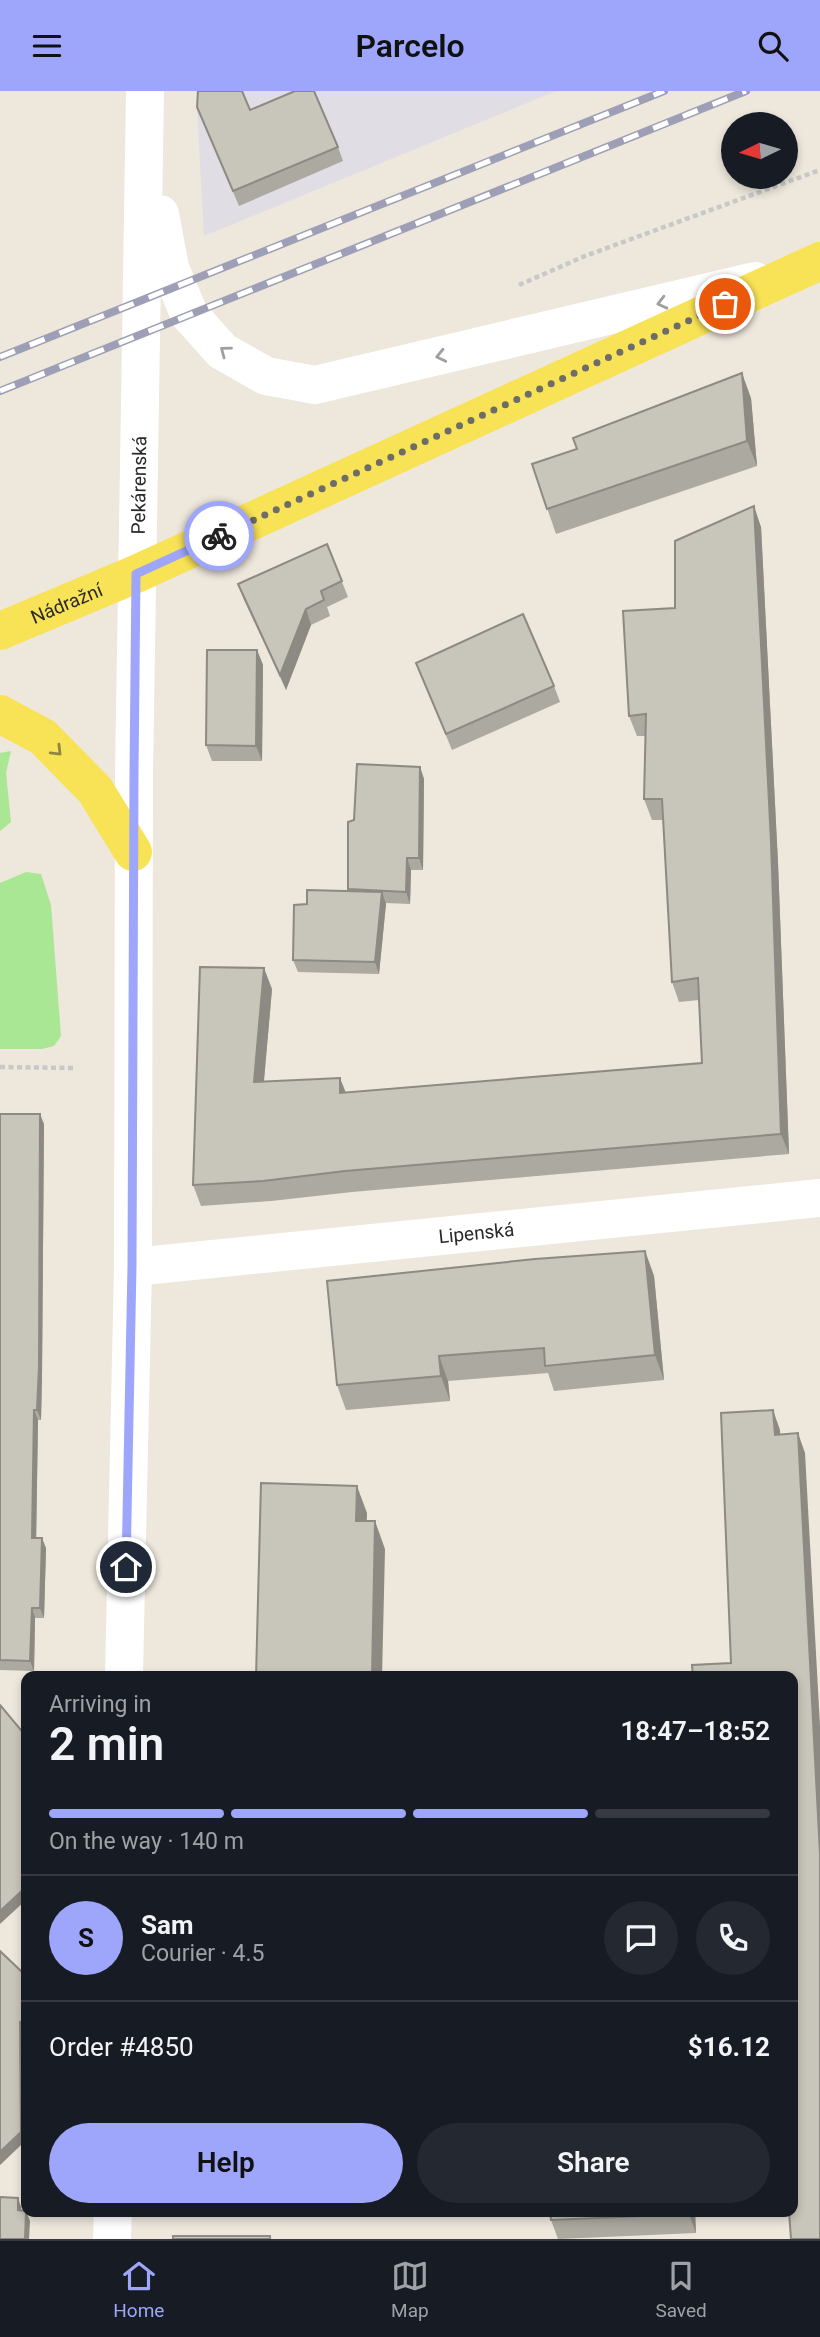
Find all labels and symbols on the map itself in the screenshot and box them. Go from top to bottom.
north arrow [721,112,798,189]
pin [695,274,755,334]
one-way arrow [656,295,668,309]
one-way arrow [220,347,233,359]
one-way arrow [435,348,447,362]
street label: Pekárenská [127,436,151,535]
courier [184,501,254,571]
street label: Nádražní [27,578,107,629]
one-way arrow [48,743,61,756]
street label: Lipenská [437,1218,515,1248]
pin [96,1537,156,1597]

